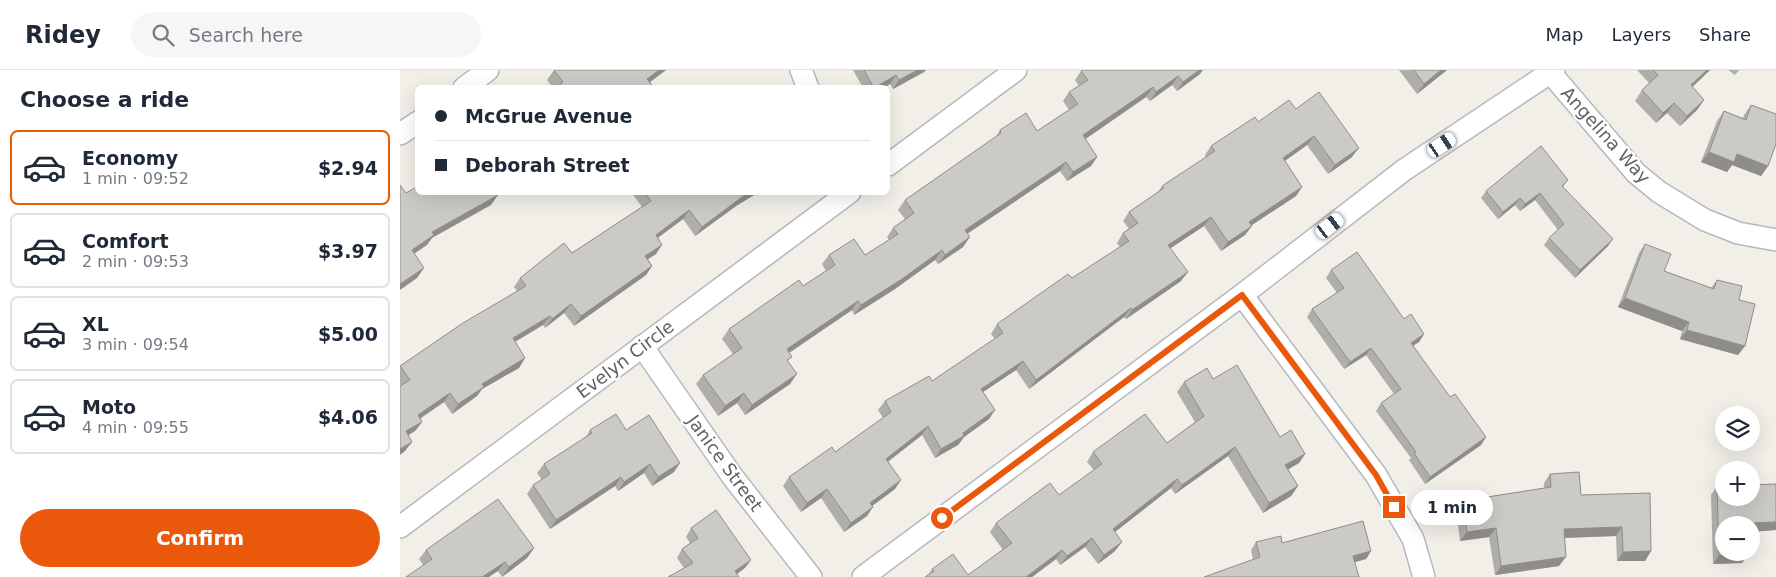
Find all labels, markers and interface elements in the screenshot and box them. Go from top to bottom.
search box [131,12,481,57]
text: Ridey [25,21,101,49]
icon: search [149,21,177,49]
text: Search here [189,24,303,46]
text: Map [1545,24,1583,45]
text: Layers [1611,24,1671,45]
text: Share [1699,24,1751,45]
street label: Angelina Way [1557,82,1655,188]
text: Choose a ride [20,87,189,112]
text: McGrue Avenue [465,105,632,127]
car [1425,130,1458,160]
icon: car [22,145,67,190]
text: Economy [82,147,178,169]
text: Deborah Street [465,154,630,176]
text: $2.94 [318,157,378,179]
text: 1 min · 09:52 [82,169,189,188]
car [1313,211,1346,241]
icon: car [22,228,67,273]
text: Comfort [82,230,169,252]
text: $3.97 [318,240,378,262]
text: 2 min · 09:53 [82,252,189,271]
icon: car [22,311,67,356]
text: XL [82,313,109,335]
street label: Evelyn Circle [572,316,678,402]
text: $5.00 [318,323,378,345]
text: 3 min · 09:54 [82,335,189,354]
icon: car [22,394,67,439]
text: Moto [82,396,136,418]
text: $4.06 [318,406,378,428]
map controls [1715,406,1760,561]
button: layers [1715,406,1760,451]
street label: Janice Street [682,410,767,515]
text: 4 min · 09:55 [82,418,189,437]
button: + [1715,461,1760,506]
callout: 1 min [1412,490,1494,524]
route end [1383,496,1405,518]
text: 1 min [1427,498,1477,517]
route start [931,507,953,529]
button: Confirm [20,509,380,567]
button: − [1715,516,1760,561]

